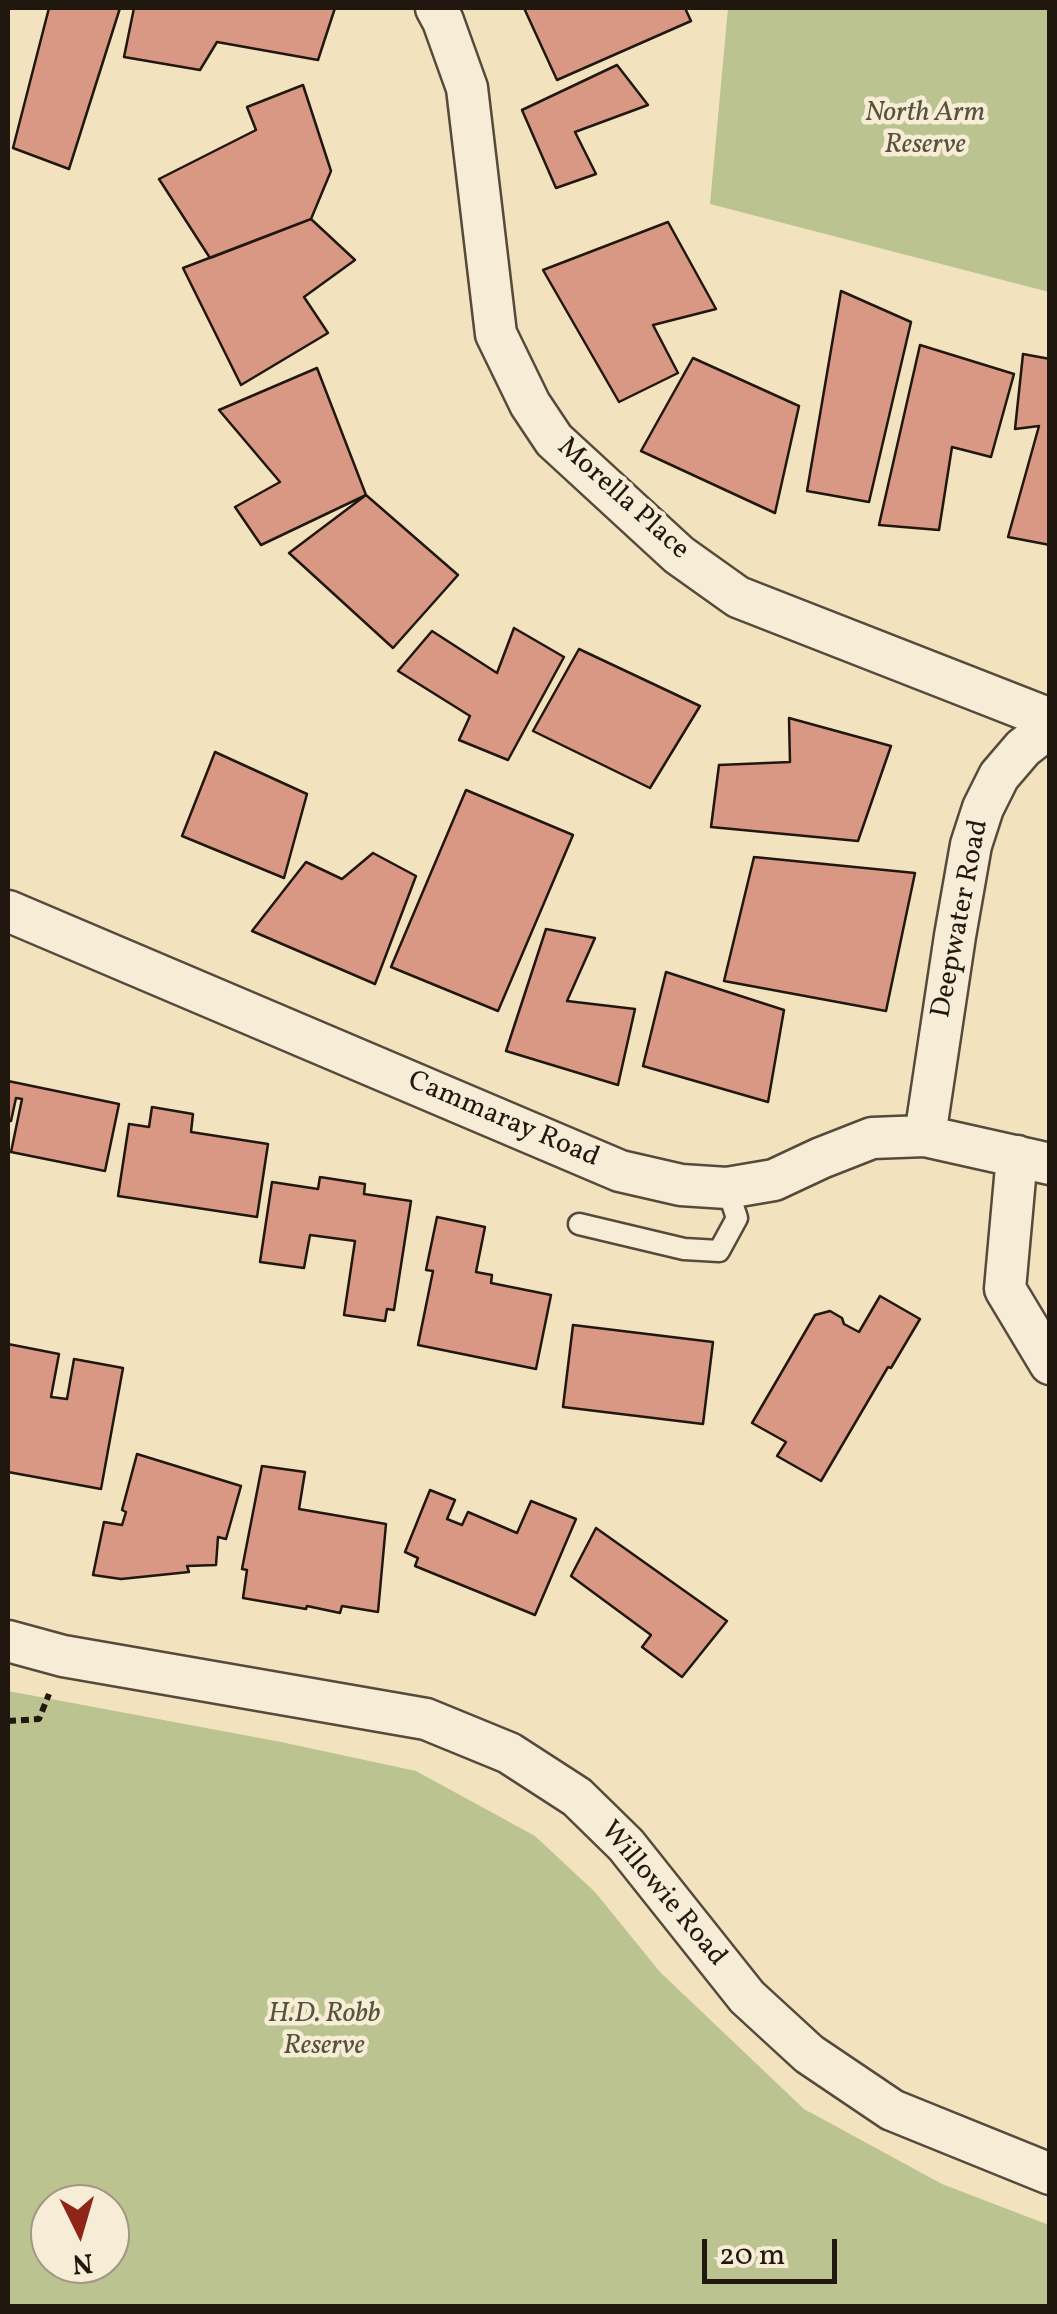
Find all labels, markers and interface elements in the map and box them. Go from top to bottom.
park label: North Arm Reserve [865,98,985,164]
street label: Morella Place [549,432,695,568]
street label: Deepwater Road [926,817,998,1021]
street label: Cammaray Road [402,1066,604,1176]
street label: Willowie Road [592,1816,732,1974]
park label: H.D. Robb Reserve [268,1999,380,2065]
north arrow [30,2184,130,2284]
scale bar [707,2219,842,2281]
text: 20 m [719,2235,785,2277]
text: N [71,2242,94,2283]

